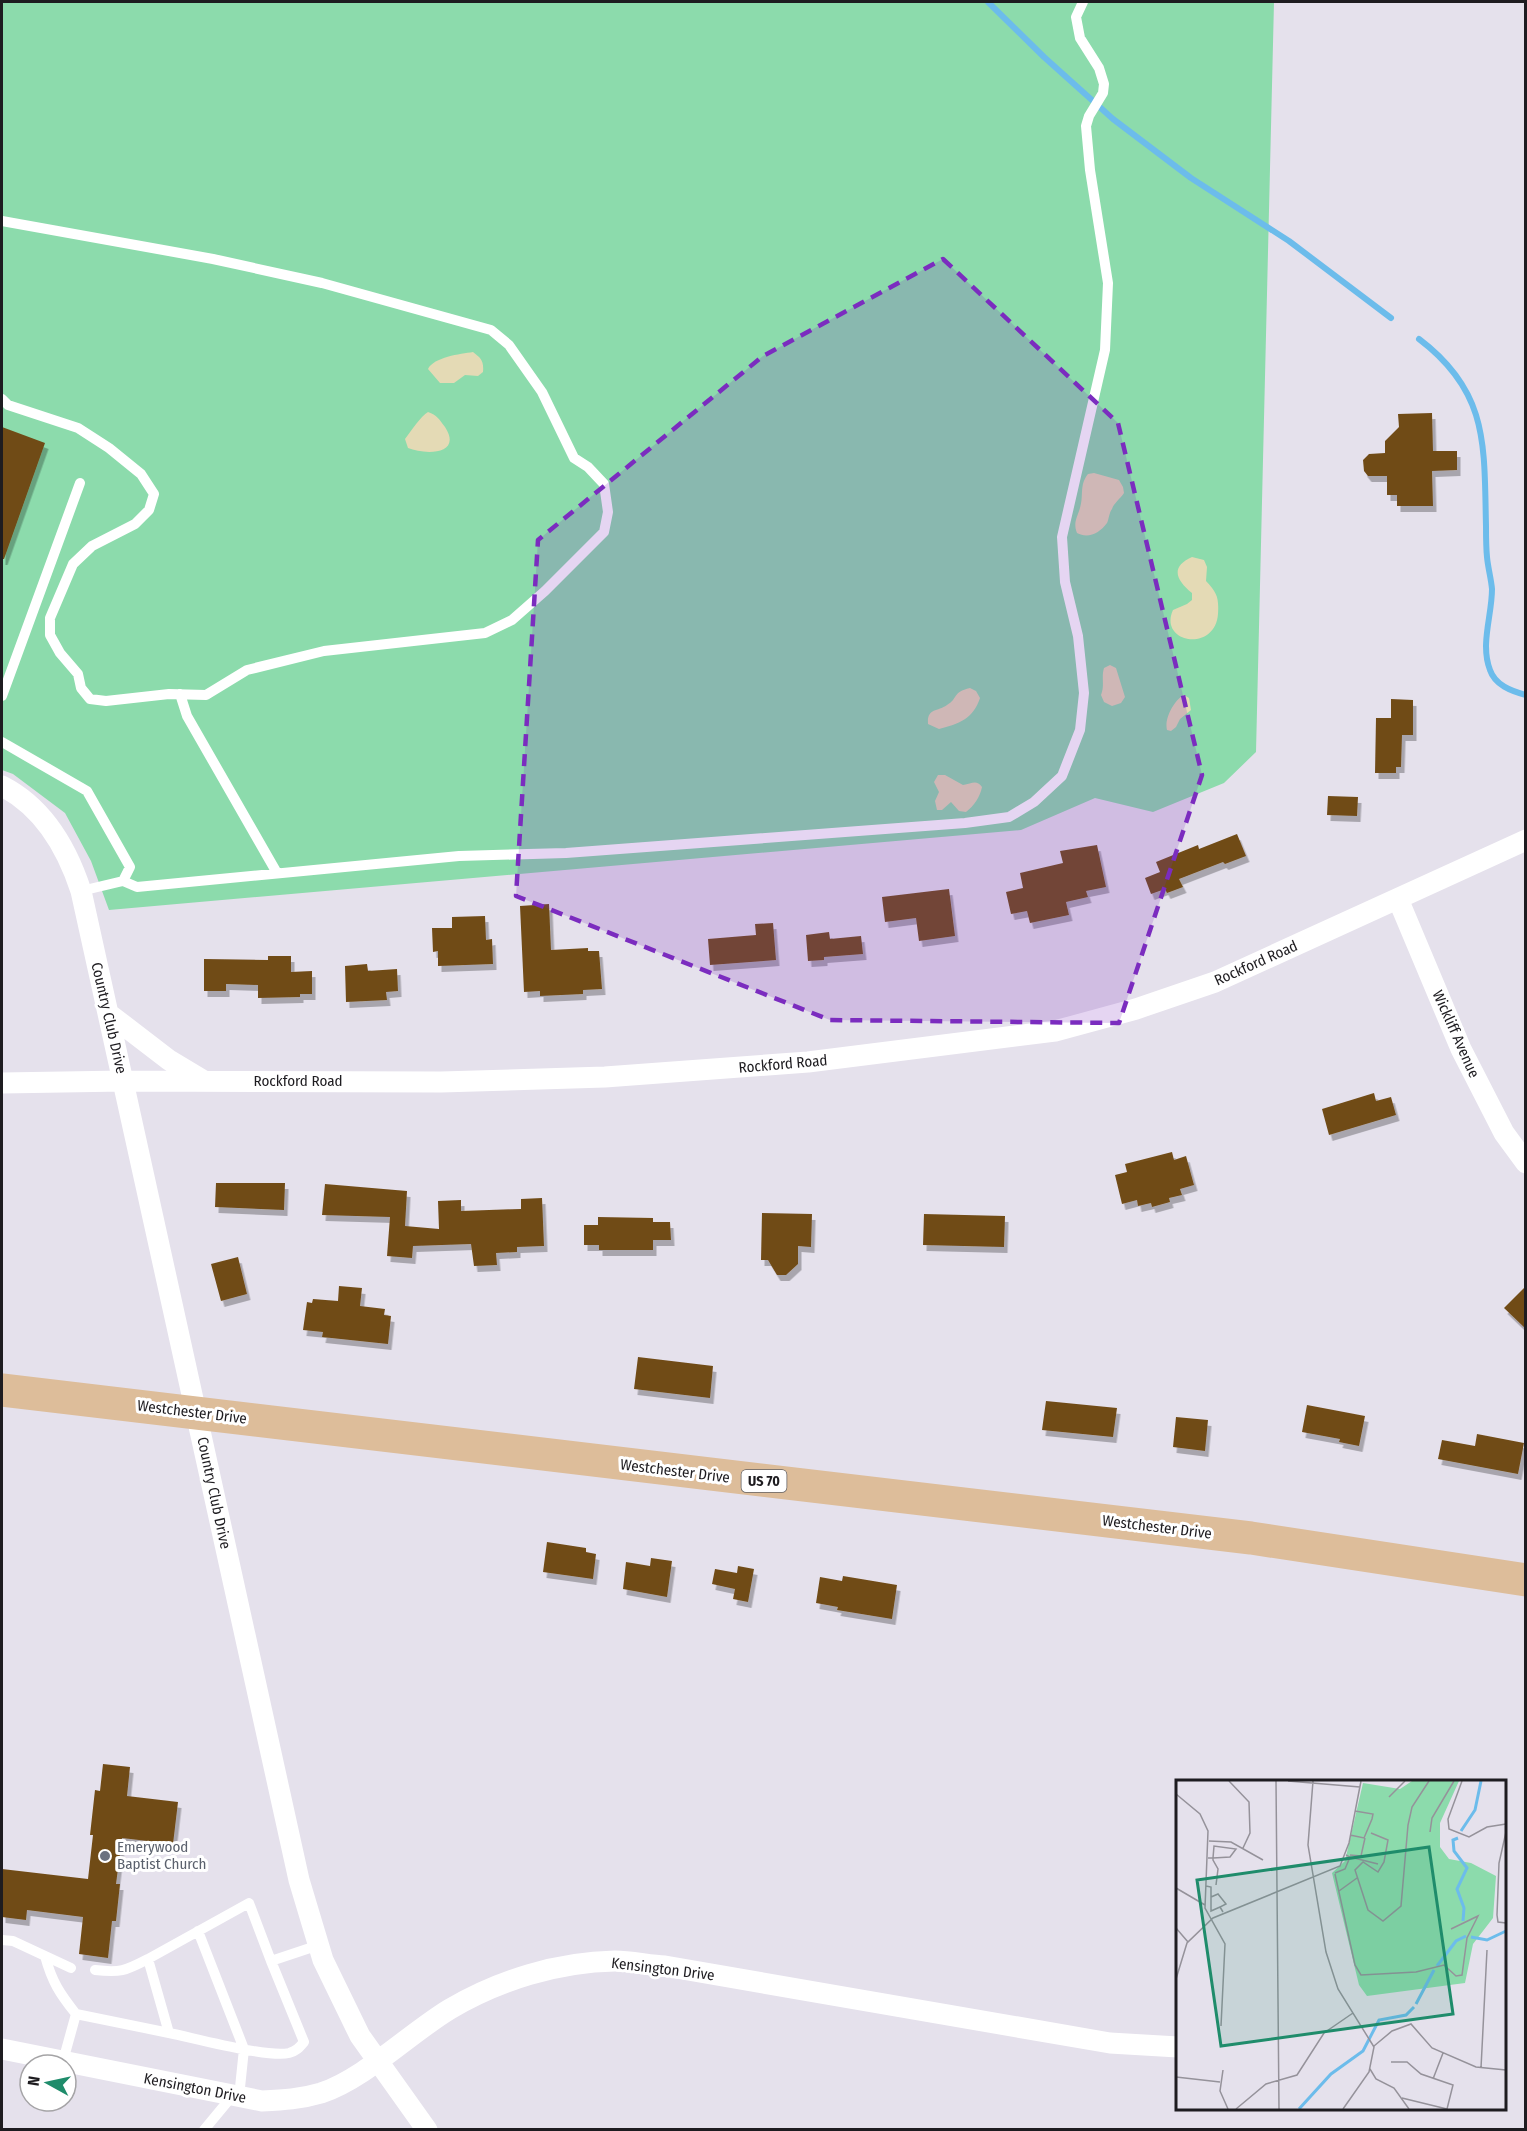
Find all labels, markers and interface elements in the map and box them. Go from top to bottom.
street label: Rockford Road [1212,937,1300,989]
street label: Country Club Drive [87,961,131,1075]
street label: Wickliff Avenue [1429,987,1483,1081]
street label: Rockford Road [738,1051,828,1077]
street label: Rockford Road [253,1072,343,1090]
street label: Westchester Drive [136,1396,248,1428]
street label: Country Club Drive [193,1435,235,1551]
street label: Westchester Drive [619,1455,731,1487]
road number: US 70 [742,1470,786,1492]
street label: Westchester Drive [1101,1511,1213,1543]
inset map [1176,1780,1506,2110]
place label: Emerywood Baptist Church [117,1838,206,1873]
marker: Emerywood Baptist Church [98,1849,112,1863]
street label: Kensington Drive [610,1954,716,1984]
north arrow [18,2053,78,2113]
street label: Kensington Drive [142,2069,248,2107]
text: N [24,2075,44,2087]

